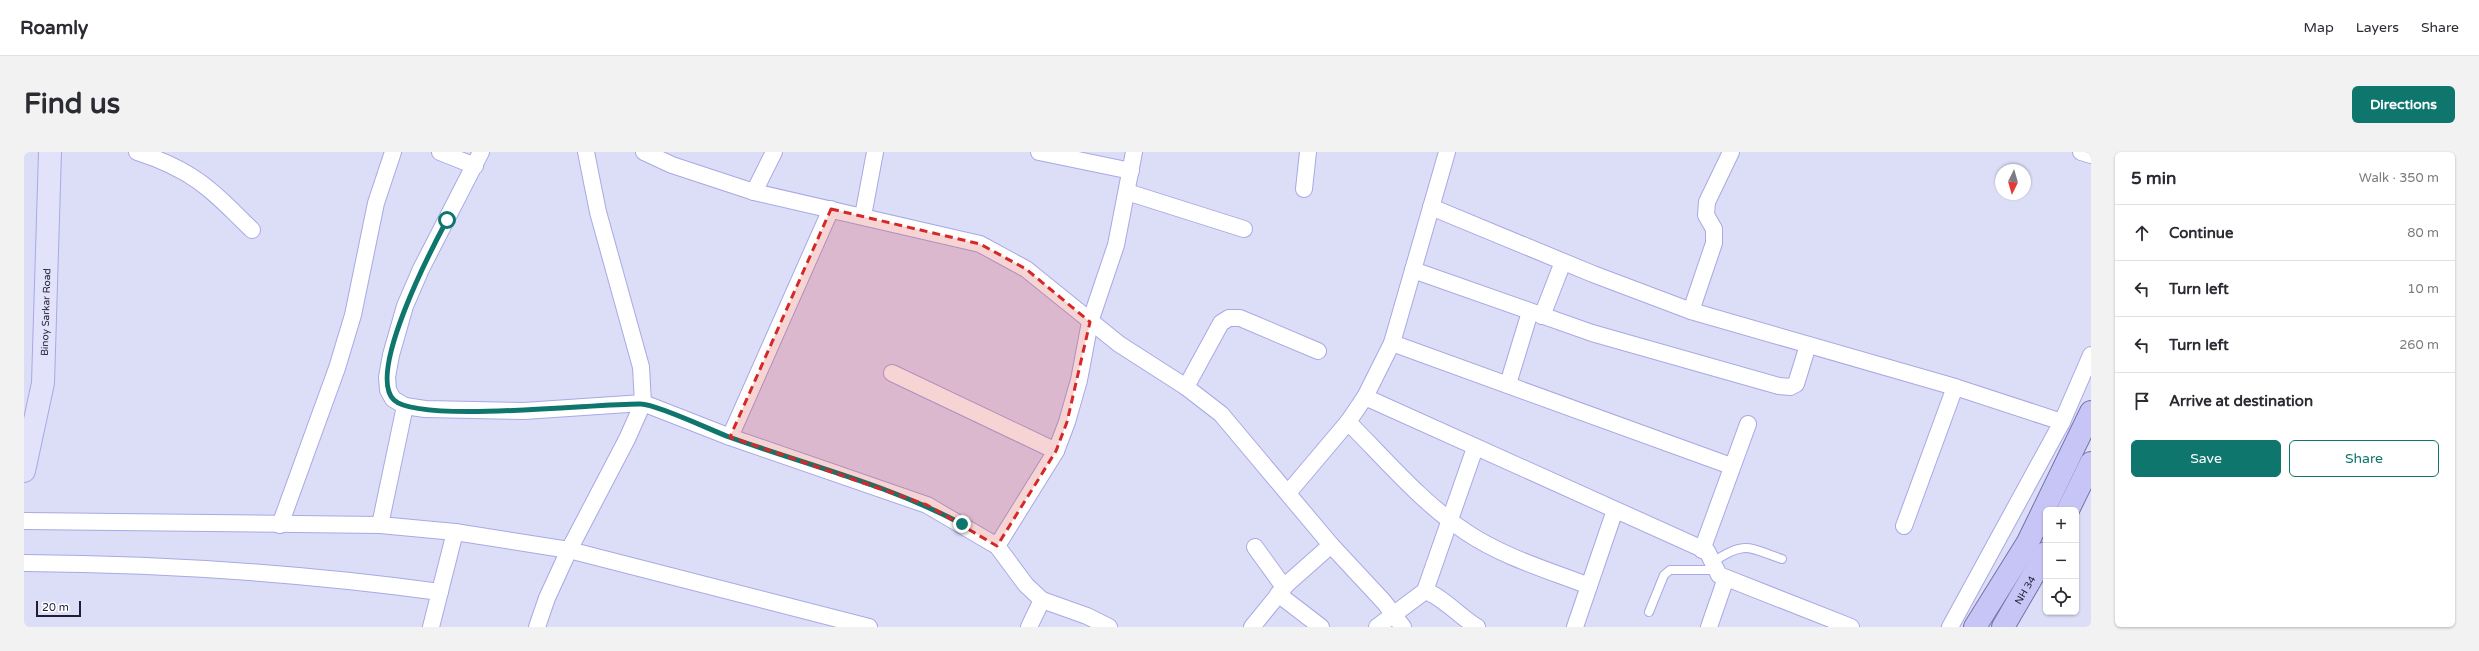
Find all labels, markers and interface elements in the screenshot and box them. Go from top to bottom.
text: Roamly [20,17,88,39]
text: Map [2304,19,2334,36]
text: Layers [2356,19,2399,36]
text: Share [2421,19,2459,36]
button: Directions [2352,86,2455,123]
text: Find us [24,87,120,121]
north arrow [1995,164,2031,200]
text: 5 min [2131,168,2176,189]
text: Walk · 350 m [2359,170,2439,186]
route start [438,211,456,229]
icon: ahead [2131,222,2153,244]
text: Continue [2169,224,2233,242]
text: 80 m [2407,225,2439,241]
street label: Binoy Sarkar Road [39,268,53,356]
icon: left [2131,278,2153,300]
text: Turn left [2169,280,2229,298]
text: 10 m [2407,281,2439,297]
icon: left [2131,334,2153,356]
text: Turn left [2169,336,2229,354]
text: 260 m [2399,337,2439,353]
icon: arrive [2131,390,2153,412]
text: Arrive at destination [2169,392,2313,410]
button: Save [2131,440,2281,477]
button: Share [2289,440,2439,477]
map controls [2043,507,2079,615]
button: + [2043,507,2079,543]
route end [953,515,971,533]
button: − [2043,543,2079,579]
street label: NH 34 [2013,574,2038,607]
button: locate [2043,579,2079,615]
scale bar [36,599,81,618]
text: 20 m [42,601,69,614]

